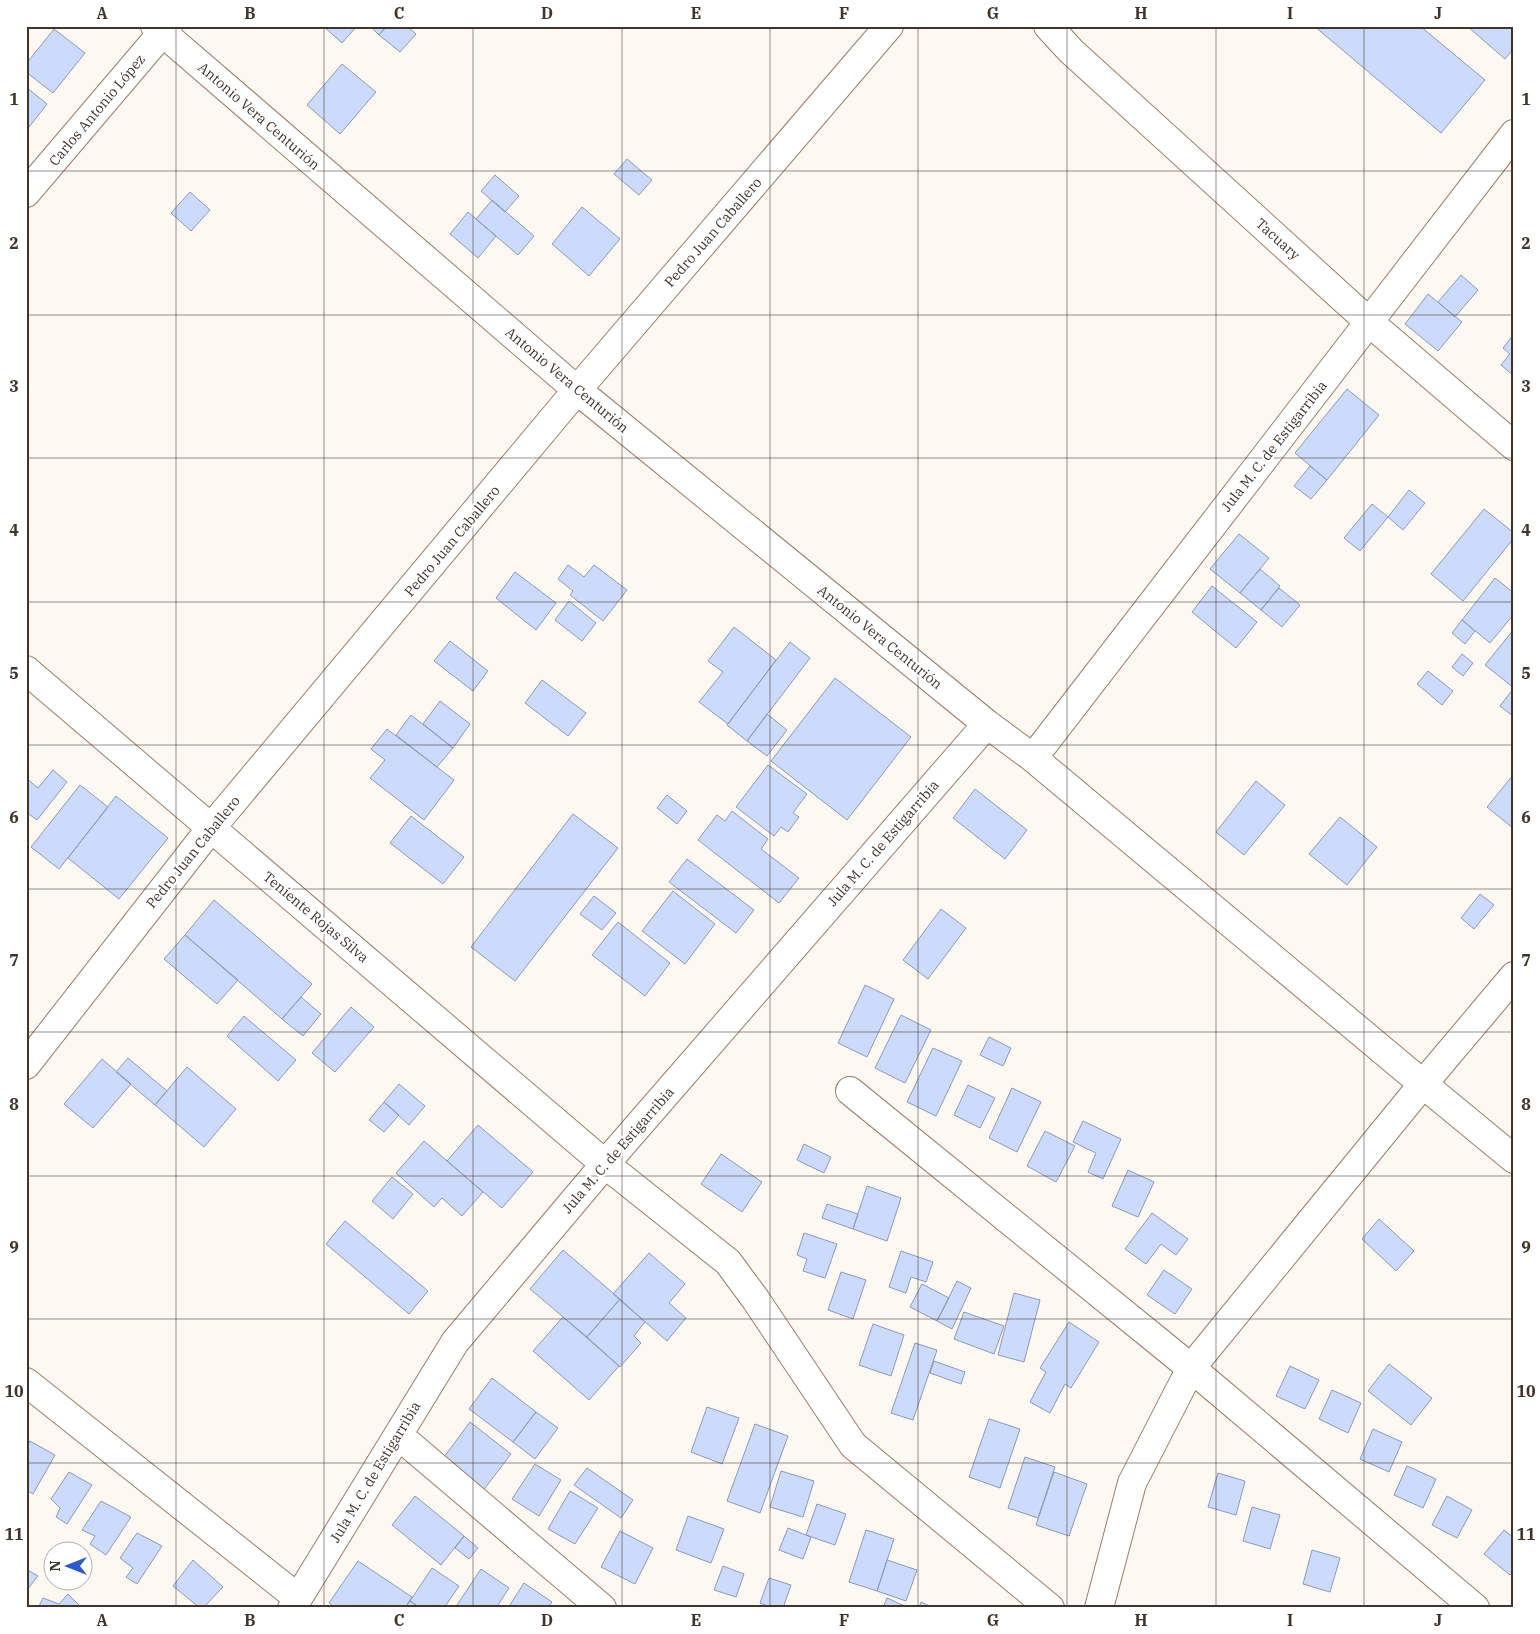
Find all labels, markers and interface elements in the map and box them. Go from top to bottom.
text: A [96,3,108,23]
text: B [244,3,256,23]
text: C [394,3,404,23]
text: D [541,3,553,23]
text: E [691,3,701,23]
text: F [839,3,849,23]
text: G [987,3,999,23]
text: H [1135,3,1148,23]
text: I [1287,3,1293,23]
text: J [1434,3,1442,23]
street label: Carlos Antonio López [45,50,149,170]
street label: Antonio Vera Centurión [194,58,324,174]
text: 1 [9,89,19,109]
text: 1 [1521,89,1531,109]
street label: Pedro Juan Caballero [660,173,766,291]
street label: Tacuary [1252,214,1304,264]
text: 2 [9,233,19,253]
text: 2 [1521,233,1531,253]
street label: Antonio Vera Centurión [502,323,632,437]
text: 3 [9,376,19,396]
text: 3 [1521,376,1531,396]
street label: Jula M. C. de Estigarribia [1217,377,1331,515]
street label: Pedro Juan Caballero [400,482,504,600]
text: 4 [9,520,19,540]
text: 4 [1521,520,1531,540]
street label: Antonio Vera Centurión [814,581,946,693]
text: 5 [9,663,19,683]
text: 5 [1521,663,1531,683]
street label: Jula M. C. de Estigarribia [823,776,943,910]
street label: Pedro Juan Caballero [142,792,244,912]
text: 6 [9,807,19,827]
text: 6 [1521,807,1531,827]
street label: Teniente Rojas Silva [260,868,373,967]
text: 7 [9,950,19,970]
text: 7 [1521,950,1531,970]
street label: Jula M. C. de Estigarribia [558,1083,678,1217]
text: 8 [9,1094,19,1114]
text: 8 [1521,1094,1531,1114]
text: 9 [9,1237,19,1257]
text: 9 [1521,1237,1531,1257]
text: 10 [4,1381,24,1401]
text: 10 [1516,1381,1536,1401]
street label: Jula M. C. de Estigarribia [326,1398,425,1546]
text: 11 [4,1524,24,1544]
text: 11 [1516,1524,1536,1544]
north arrow [42,1542,92,1592]
text: N [46,1560,64,1572]
text: A [96,1610,108,1630]
text: B [244,1610,256,1630]
text: C [394,1610,404,1630]
text: D [541,1610,553,1630]
text: E [691,1610,701,1630]
text: F [839,1610,849,1630]
text: G [987,1610,999,1630]
text: H [1135,1610,1148,1630]
text: I [1287,1610,1293,1630]
text: J [1434,1610,1442,1630]

